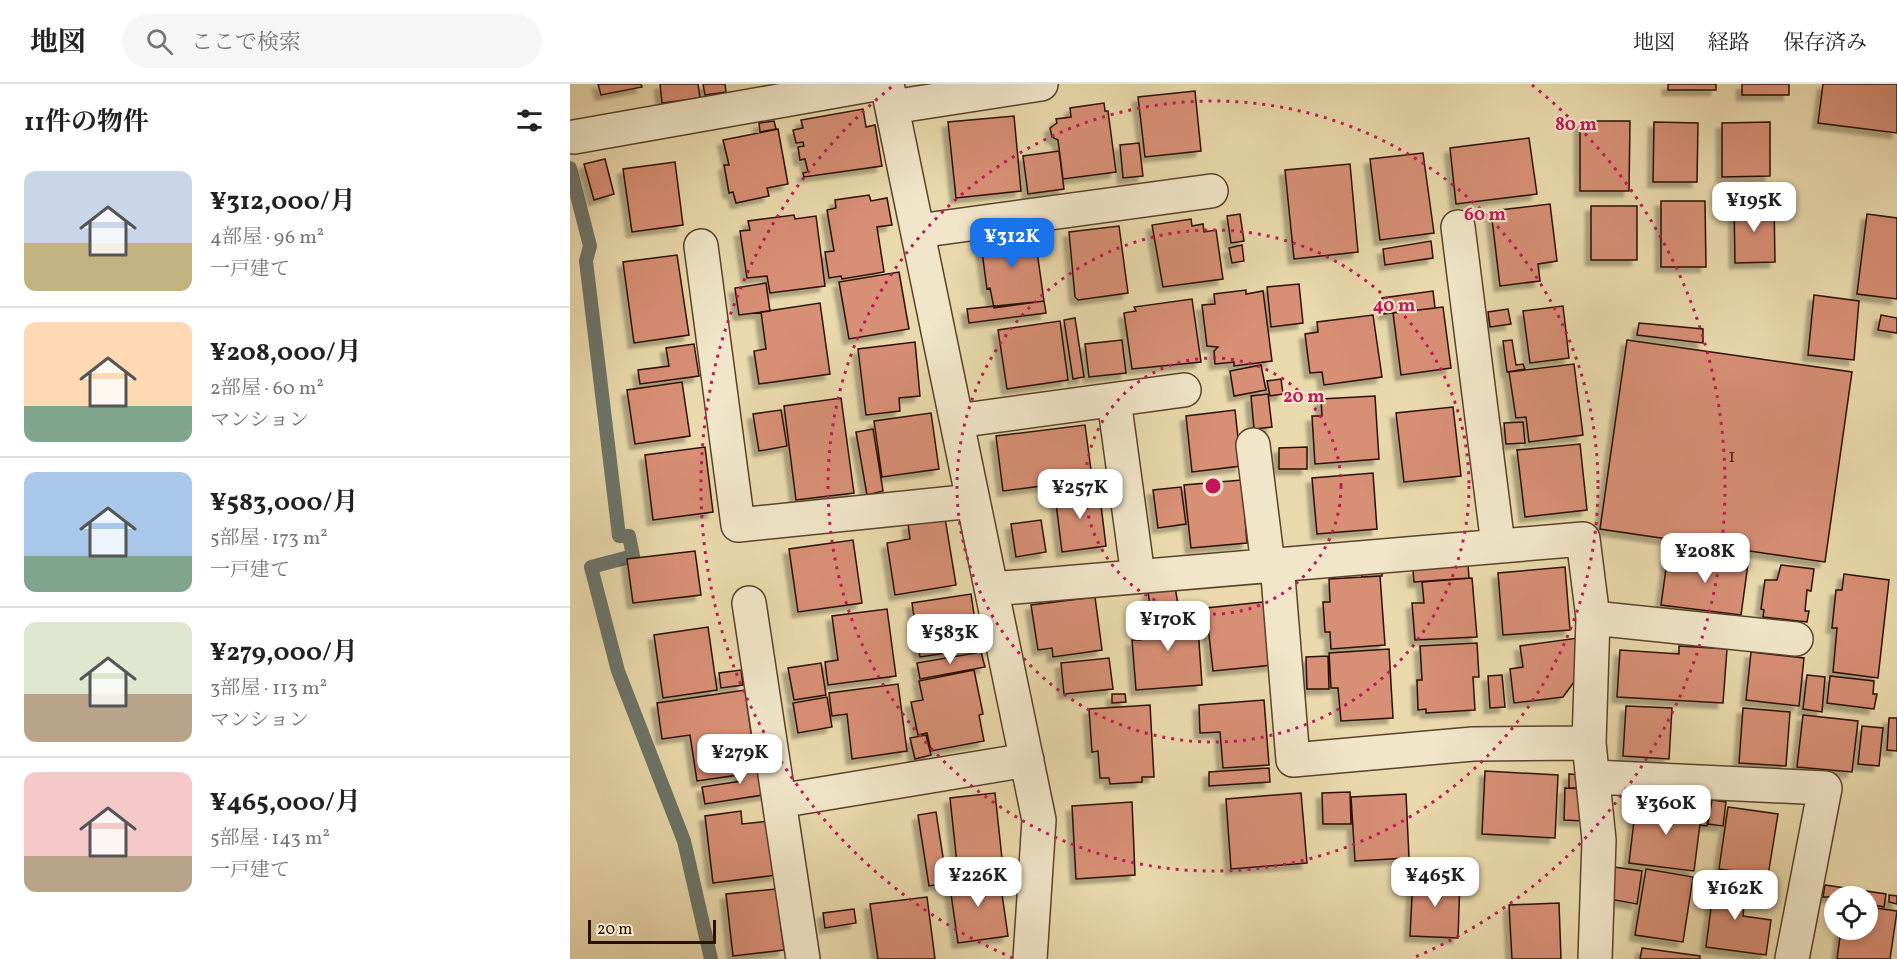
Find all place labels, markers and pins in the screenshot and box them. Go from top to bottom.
pin: ¥195K [1712,182,1796,233]
pin: ¥312K [970,218,1054,269]
pin: ¥257K [1038,469,1122,520]
centre of rings [1203,476,1223,496]
pin: ¥208K [1663,533,1747,584]
pin: ¥170K [1126,601,1210,652]
pin: ¥583K [908,614,992,665]
pin: ¥279K [698,734,782,785]
pin: ¥360K [1624,785,1708,836]
pin: ¥226K [936,857,1020,908]
pin: ¥465K [1393,857,1477,908]
pin: ¥162K [1693,870,1777,921]

